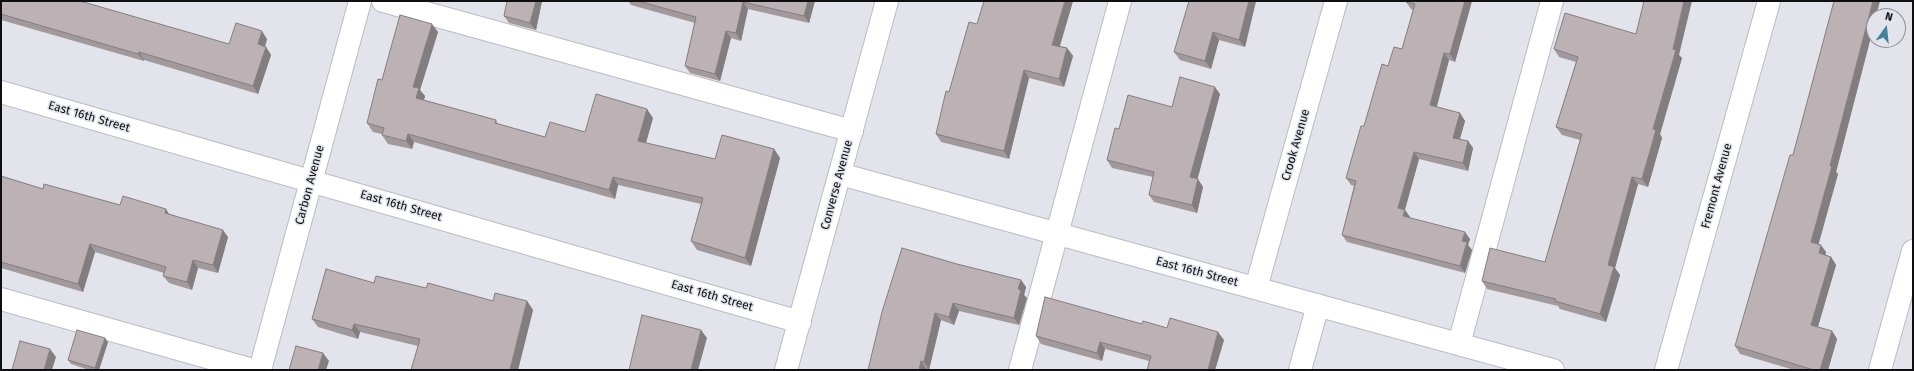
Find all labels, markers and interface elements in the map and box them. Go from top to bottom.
north arrow [1866,8,1906,48]
text: N [1884,10,1894,24]
street label: East 16th Street [46,98,132,136]
street label: Crook Avenue [1279,107,1313,183]
street label: Converse Avenue [818,138,856,232]
street label: Fremont Avenue [1699,142,1735,230]
street label: Carbon Avenue [292,144,328,226]
street label: East 16th Street [358,187,444,225]
street label: East 16th Street [1154,254,1240,290]
street label: East 16th Street [669,277,755,315]

